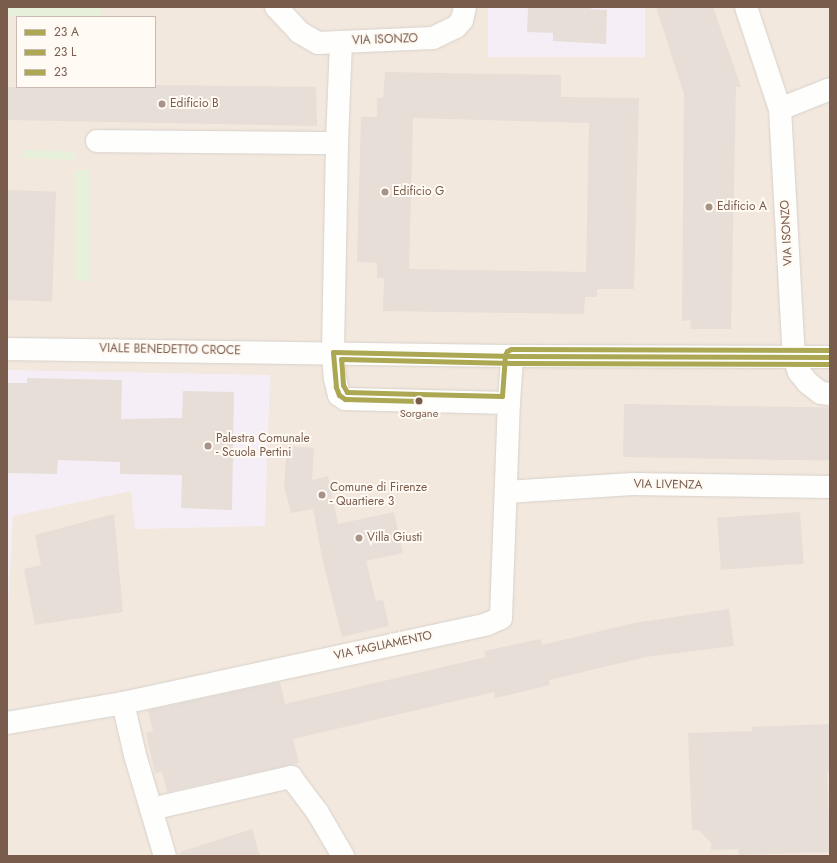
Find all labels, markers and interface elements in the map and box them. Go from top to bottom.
legend [16,16,156,88]
text: 23 A [54,23,79,41]
street label: VIA ISONZO [352,32,418,48]
text: 23 L [54,43,76,61]
text: 23 [54,63,67,81]
place label: Edificio B [170,97,219,111]
marker: Edificio B [157,99,167,109]
place label: Edificio G [393,185,444,199]
marker: Edificio G [380,187,390,197]
place label: Edificio A [717,200,767,214]
street label: VIA ISONZO [778,200,796,266]
marker: Edificio A [704,202,714,212]
street label: VIALE BENEDETTO CROCE [99,342,241,358]
marker: Sorgane [414,396,424,406]
place label: Sorgane [400,406,438,420]
place label: Palestra Comunale - Scuola Pertini [216,432,310,460]
marker: Palestra Comunale - Scuola Pertini [203,441,213,451]
street label: VIA LIVENZA [633,477,703,493]
place label: Comune di Firenze - Quartiere 3 [330,481,427,509]
marker: Comune di Firenze - Quartiere 3 [317,490,327,500]
place label: Villa Giusti [367,531,422,545]
marker: Villa Giusti [354,533,364,543]
street label: VIA TAGLIAMENTO [333,629,433,663]

